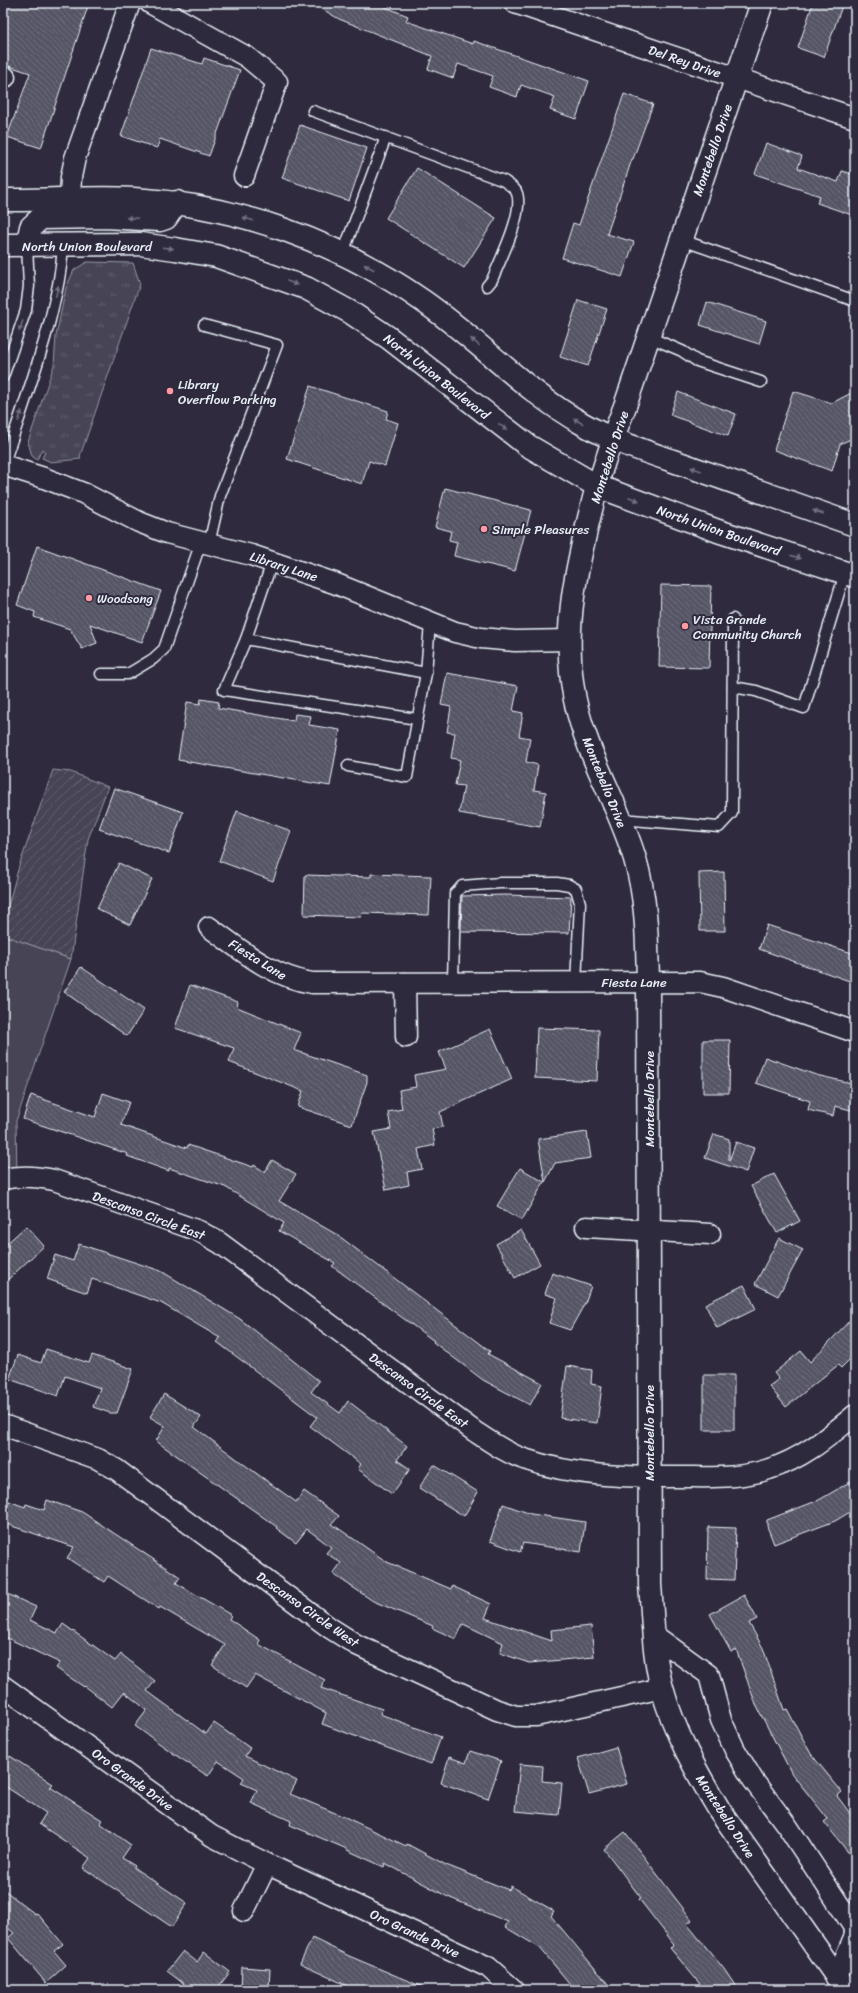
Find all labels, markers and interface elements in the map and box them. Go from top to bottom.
street label: Del Rey Drive [645,38,725,85]
street label: Montebello Drive [686,101,739,199]
one-way arrow [126,215,138,222]
one-way arrow [242,216,254,222]
street label: North Union Boulevard [22,235,153,258]
one-way arrow [162,245,174,251]
one-way arrow [363,264,375,270]
one-way arrow [287,280,299,286]
one-way arrow [54,285,60,297]
one-way arrow [17,320,23,332]
street label: North Union Boulevard [378,327,496,426]
one-way arrow [469,337,480,346]
place label: Library Overflow Parking [178,373,277,411]
marker: Library Overflow Parking [165,386,175,396]
street label: Montebello Drive [584,408,635,506]
one-way arrow [17,410,23,422]
one-way arrow [572,417,584,424]
one-way arrow [498,422,508,430]
one-way arrow [689,466,701,472]
one-way arrow [628,497,640,503]
street label: North Union Boulevard [654,498,785,563]
one-way arrow [812,509,824,515]
place label: Simple Pleasures [492,518,590,541]
marker: Simple Pleasures [479,524,489,534]
street label: Library Lane [247,545,321,588]
one-way arrow [790,554,802,560]
place label: Woodsong [97,587,154,610]
marker: Woodsong [84,593,94,603]
place label: Vista Grande Community Church [693,608,802,646]
marker: Vista Grande Community Church [680,621,690,631]
street label: Montebello Drive [576,733,633,831]
street label: Fiesta Lane [224,932,292,987]
street label: Fiesta Lane [601,971,667,994]
street label: Montebello Drive [638,1051,661,1147]
street label: Descanso Circle East [89,1184,209,1247]
street label: Descanso Circle East [364,1346,474,1435]
street label: Montebello Drive [638,1385,661,1481]
street label: Descanso Circle West [252,1565,365,1654]
street label: Oro Grande Drive [87,1742,179,1817]
street label: Montebello Drive [690,1770,761,1863]
street label: Oro Grande Drive [366,1903,464,1964]

